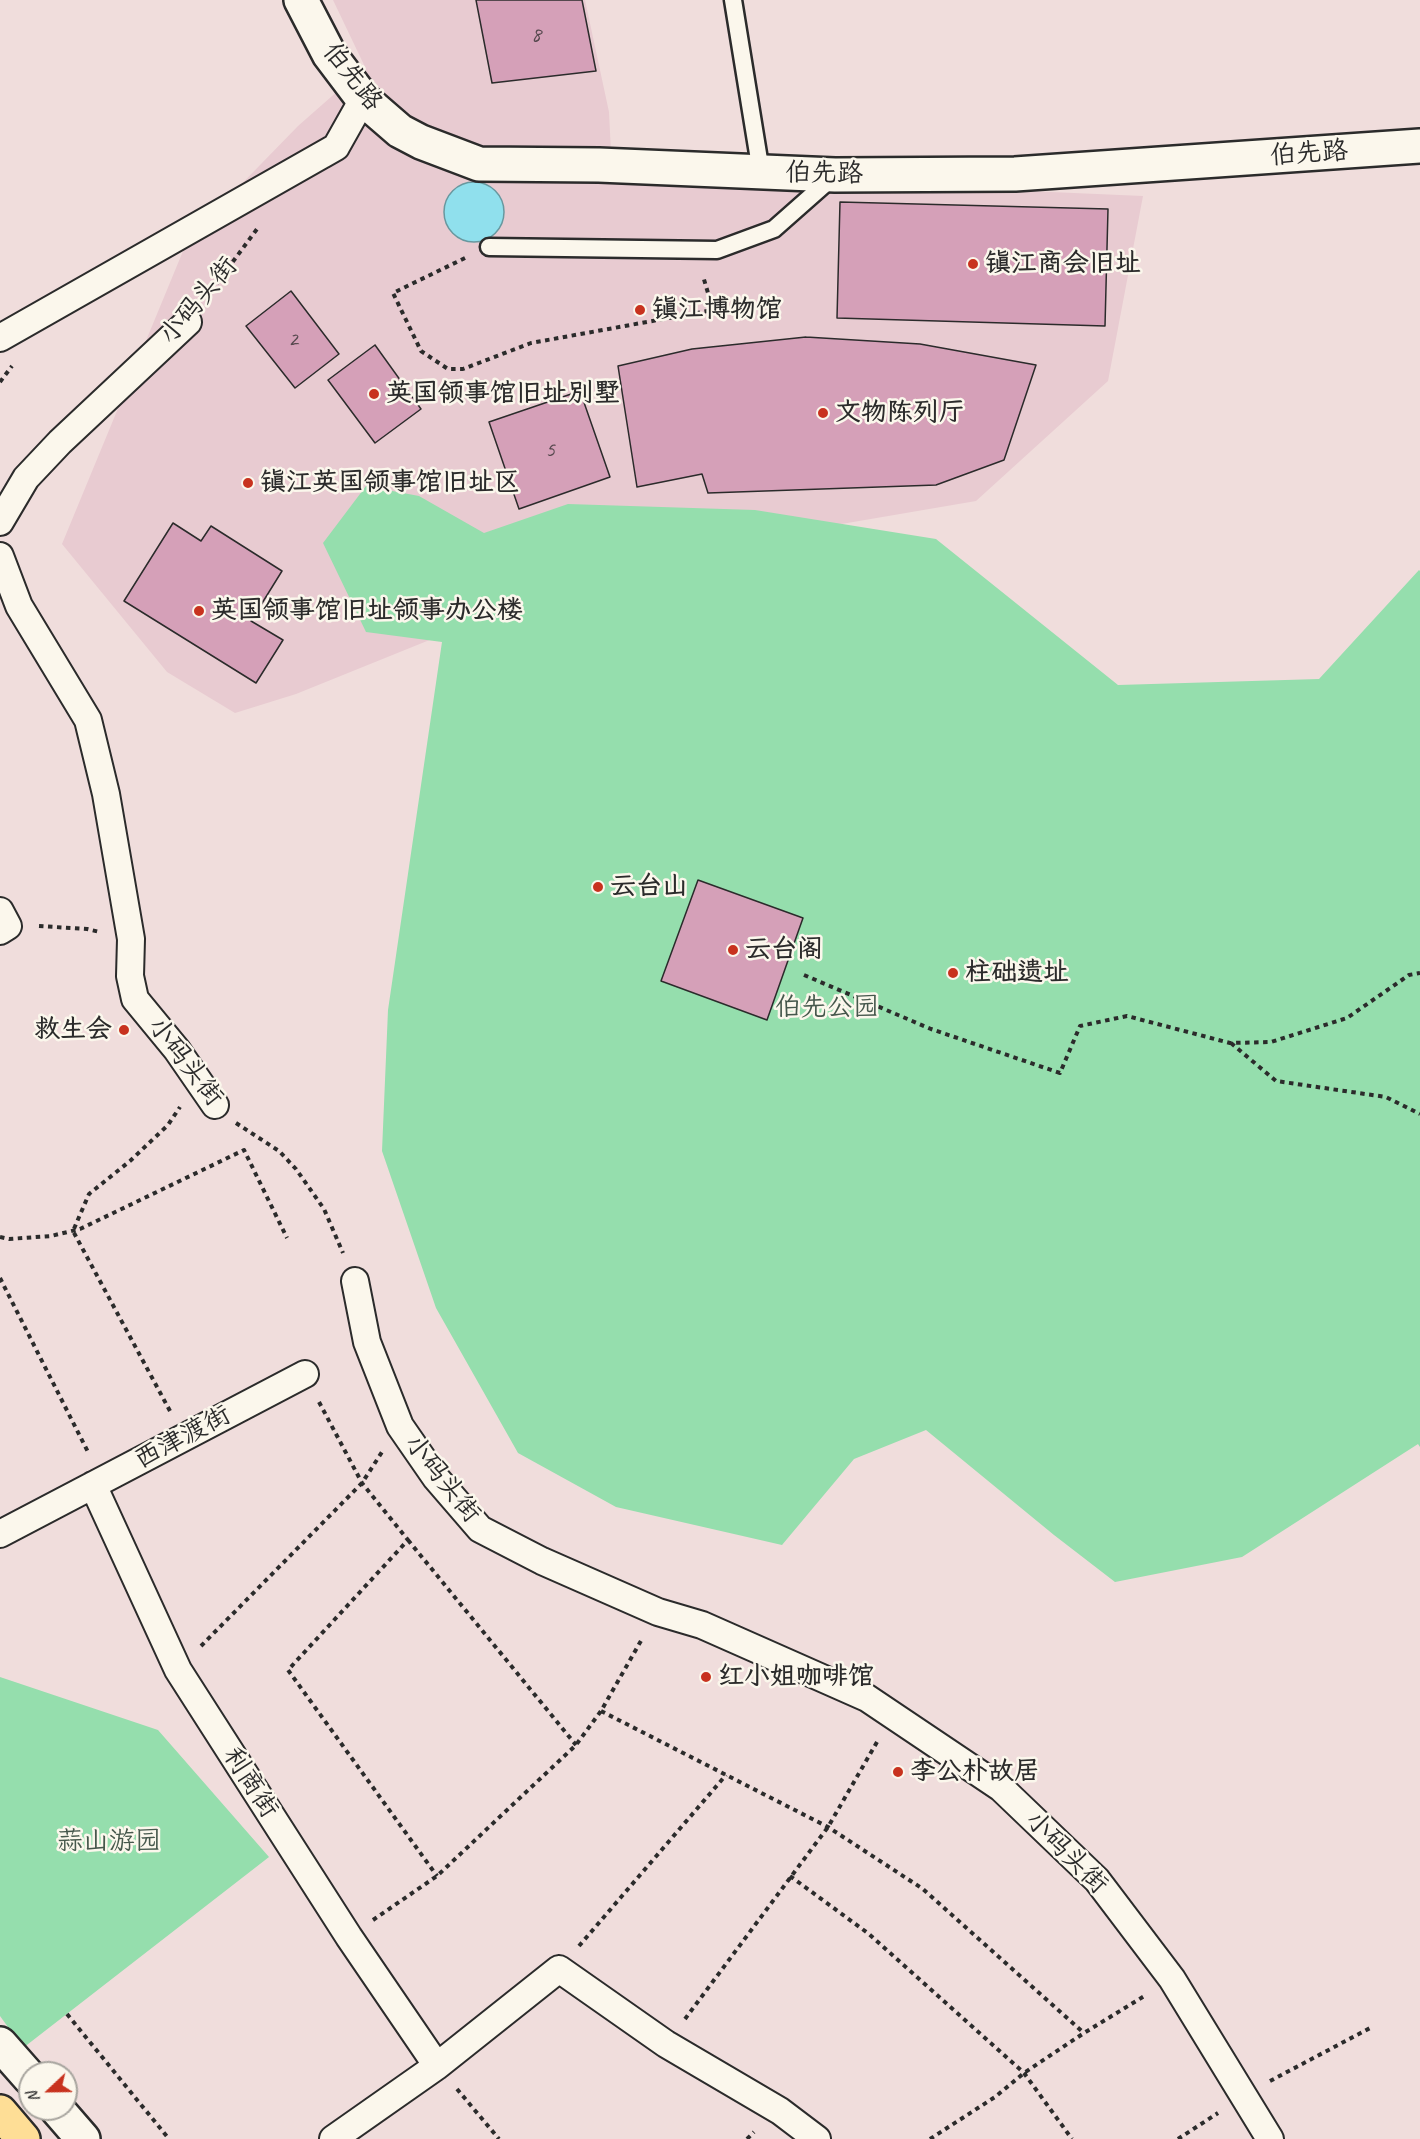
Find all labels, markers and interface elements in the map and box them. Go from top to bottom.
house number: 8 [531,22,541,48]
street label: 伯先路 [316,37,388,117]
street label: 伯先路 [1269,136,1349,172]
street label: 伯先路 [785,158,863,190]
place label: 镇江商会旧址 [985,248,1141,280]
street label: 小码头街 [154,251,244,351]
marker: 镇江商会旧址 [966,257,980,271]
place label: 镇江博物馆 [652,294,782,326]
marker: 镇江博物馆 [633,303,647,317]
house number: 2 [288,327,298,353]
place label: 英国领事馆旧址别墅 [386,378,620,410]
marker: 英国领事馆旧址别墅 [367,387,381,401]
place label: 文物陈列厅 [835,397,965,429]
marker: 文物陈列厅 [816,406,830,420]
house number: 5 [545,437,555,463]
place label: 镇江英国领事馆旧址区 [260,467,520,499]
marker: 镇江英国领事馆旧址区 [241,476,255,490]
place label: 英国领事馆旧址领事办公楼 [211,595,523,627]
marker: 英国领事馆旧址领事办公楼 [192,604,206,618]
place label: 云台山 [610,871,688,903]
marker: 云台山 [591,880,605,894]
place label: 云台阁 [745,934,823,966]
marker: 云台阁 [726,943,740,957]
place label: 柱础遗址 [965,957,1069,989]
marker: 柱础遗址 [946,966,960,980]
park label: 伯先公园 [775,992,879,1024]
street label: 小码头街 [141,1011,229,1113]
place label: 救生会 [34,1014,112,1046]
marker: 救生会 [117,1023,131,1037]
street label: 西津渡街 [130,1400,236,1476]
street label: 小码头街 [397,1429,487,1529]
place label: 红小姐咖啡馆 [718,1661,874,1693]
marker: 红小姐咖啡馆 [699,1670,713,1684]
street label: 利商街 [216,1742,284,1824]
place label: 李公朴故居 [910,1756,1040,1788]
marker: 李公朴故居 [891,1765,905,1779]
street label: 小码头街 [1018,1805,1114,1901]
park label: 蒜山游园 [57,1826,161,1858]
north arrow [18,2061,78,2121]
text: N [22,2089,44,2105]

